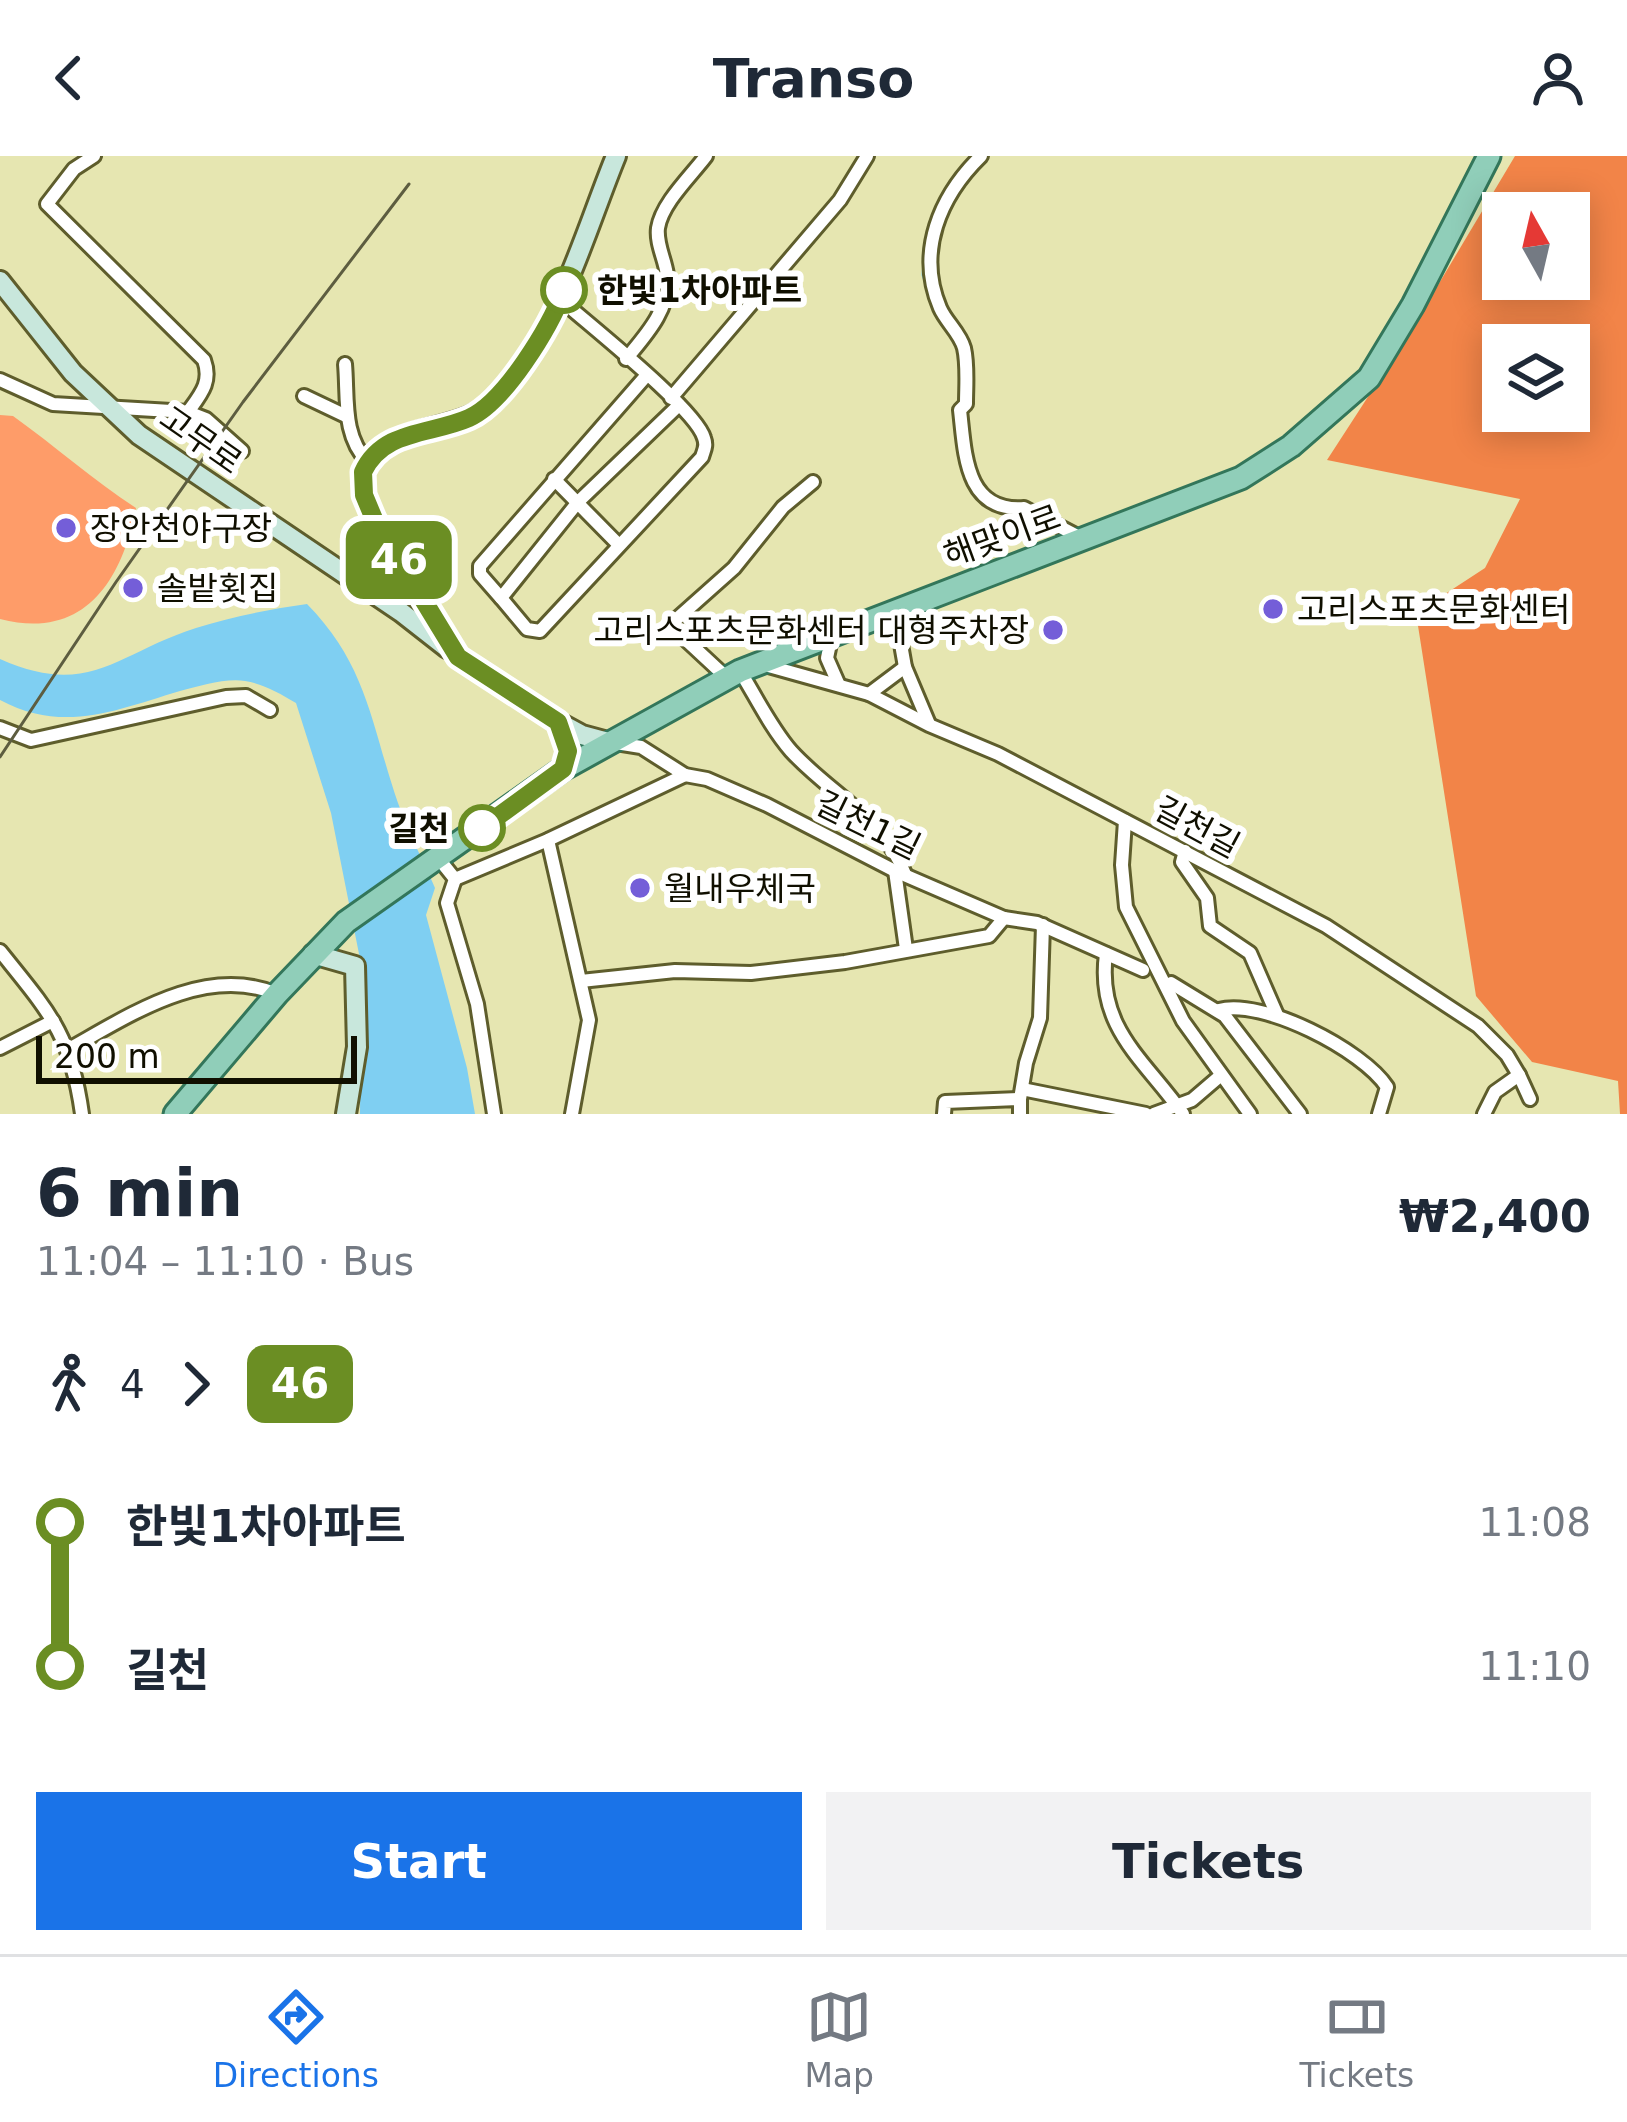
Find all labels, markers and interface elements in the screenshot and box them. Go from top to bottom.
icon: back [36,45,102,111]
icon: person [1525,45,1591,111]
text: Transo [713,47,914,110]
north arrow [1482,192,1590,300]
map controls [1482,192,1590,432]
marker: 한빛1차아파트 [542,268,586,312]
place label: 한빛1차아파트 [597,271,802,310]
button: layers [1482,324,1590,432]
street label: 고무로 [153,398,249,482]
street label: 해맞이로 [938,497,1066,575]
place label: 장안천야구장 [90,509,272,548]
marker: 장안천야구장 [53,515,79,541]
line badge: 46 [345,521,453,599]
text: 46 [370,535,428,584]
place label: 솔밭횟집 [157,569,278,608]
marker: 솔밭횟집 [120,575,146,601]
place label: 고리스포츠문화센터 [1297,590,1570,629]
marker: 고리스포츠문화센터 [1260,596,1286,622]
place label: 고리스포츠문화센터 대형주차장 [593,611,1029,650]
marker: 고리스포츠문화센터 대형주차장 [1040,617,1066,643]
street label: 길천1길 [809,783,927,867]
street label: 길천길 [1148,788,1246,866]
marker: 길천 [460,806,504,850]
place label: 길천 [388,809,449,848]
place label: 월내우체국 [664,869,816,908]
marker: 월내우체국 [627,875,653,901]
scale bar [36,1030,357,1083]
text: 200 m [54,1037,160,1076]
text: 6 min [36,1155,243,1232]
text: ₩2,400 [1399,1190,1591,1243]
text: 11:04 – 11:10 · Bus [36,1239,414,1284]
icon: walk [36,1351,102,1417]
icon: forward [163,1351,229,1417]
text: 46 [271,1359,329,1408]
text: 4 [120,1362,145,1407]
text: 한빛1차아파트 [126,1500,406,1553]
text: 11:08 [1479,1500,1591,1545]
text: 길천 [126,1644,209,1697]
text: 11:10 [1479,1644,1591,1689]
button: Start [36,1792,802,1930]
button: Tickets [826,1792,1591,1930]
tab: Directions [213,1984,379,2095]
tab: Map [804,1984,874,2095]
tab: Tickets [1299,1984,1414,2095]

